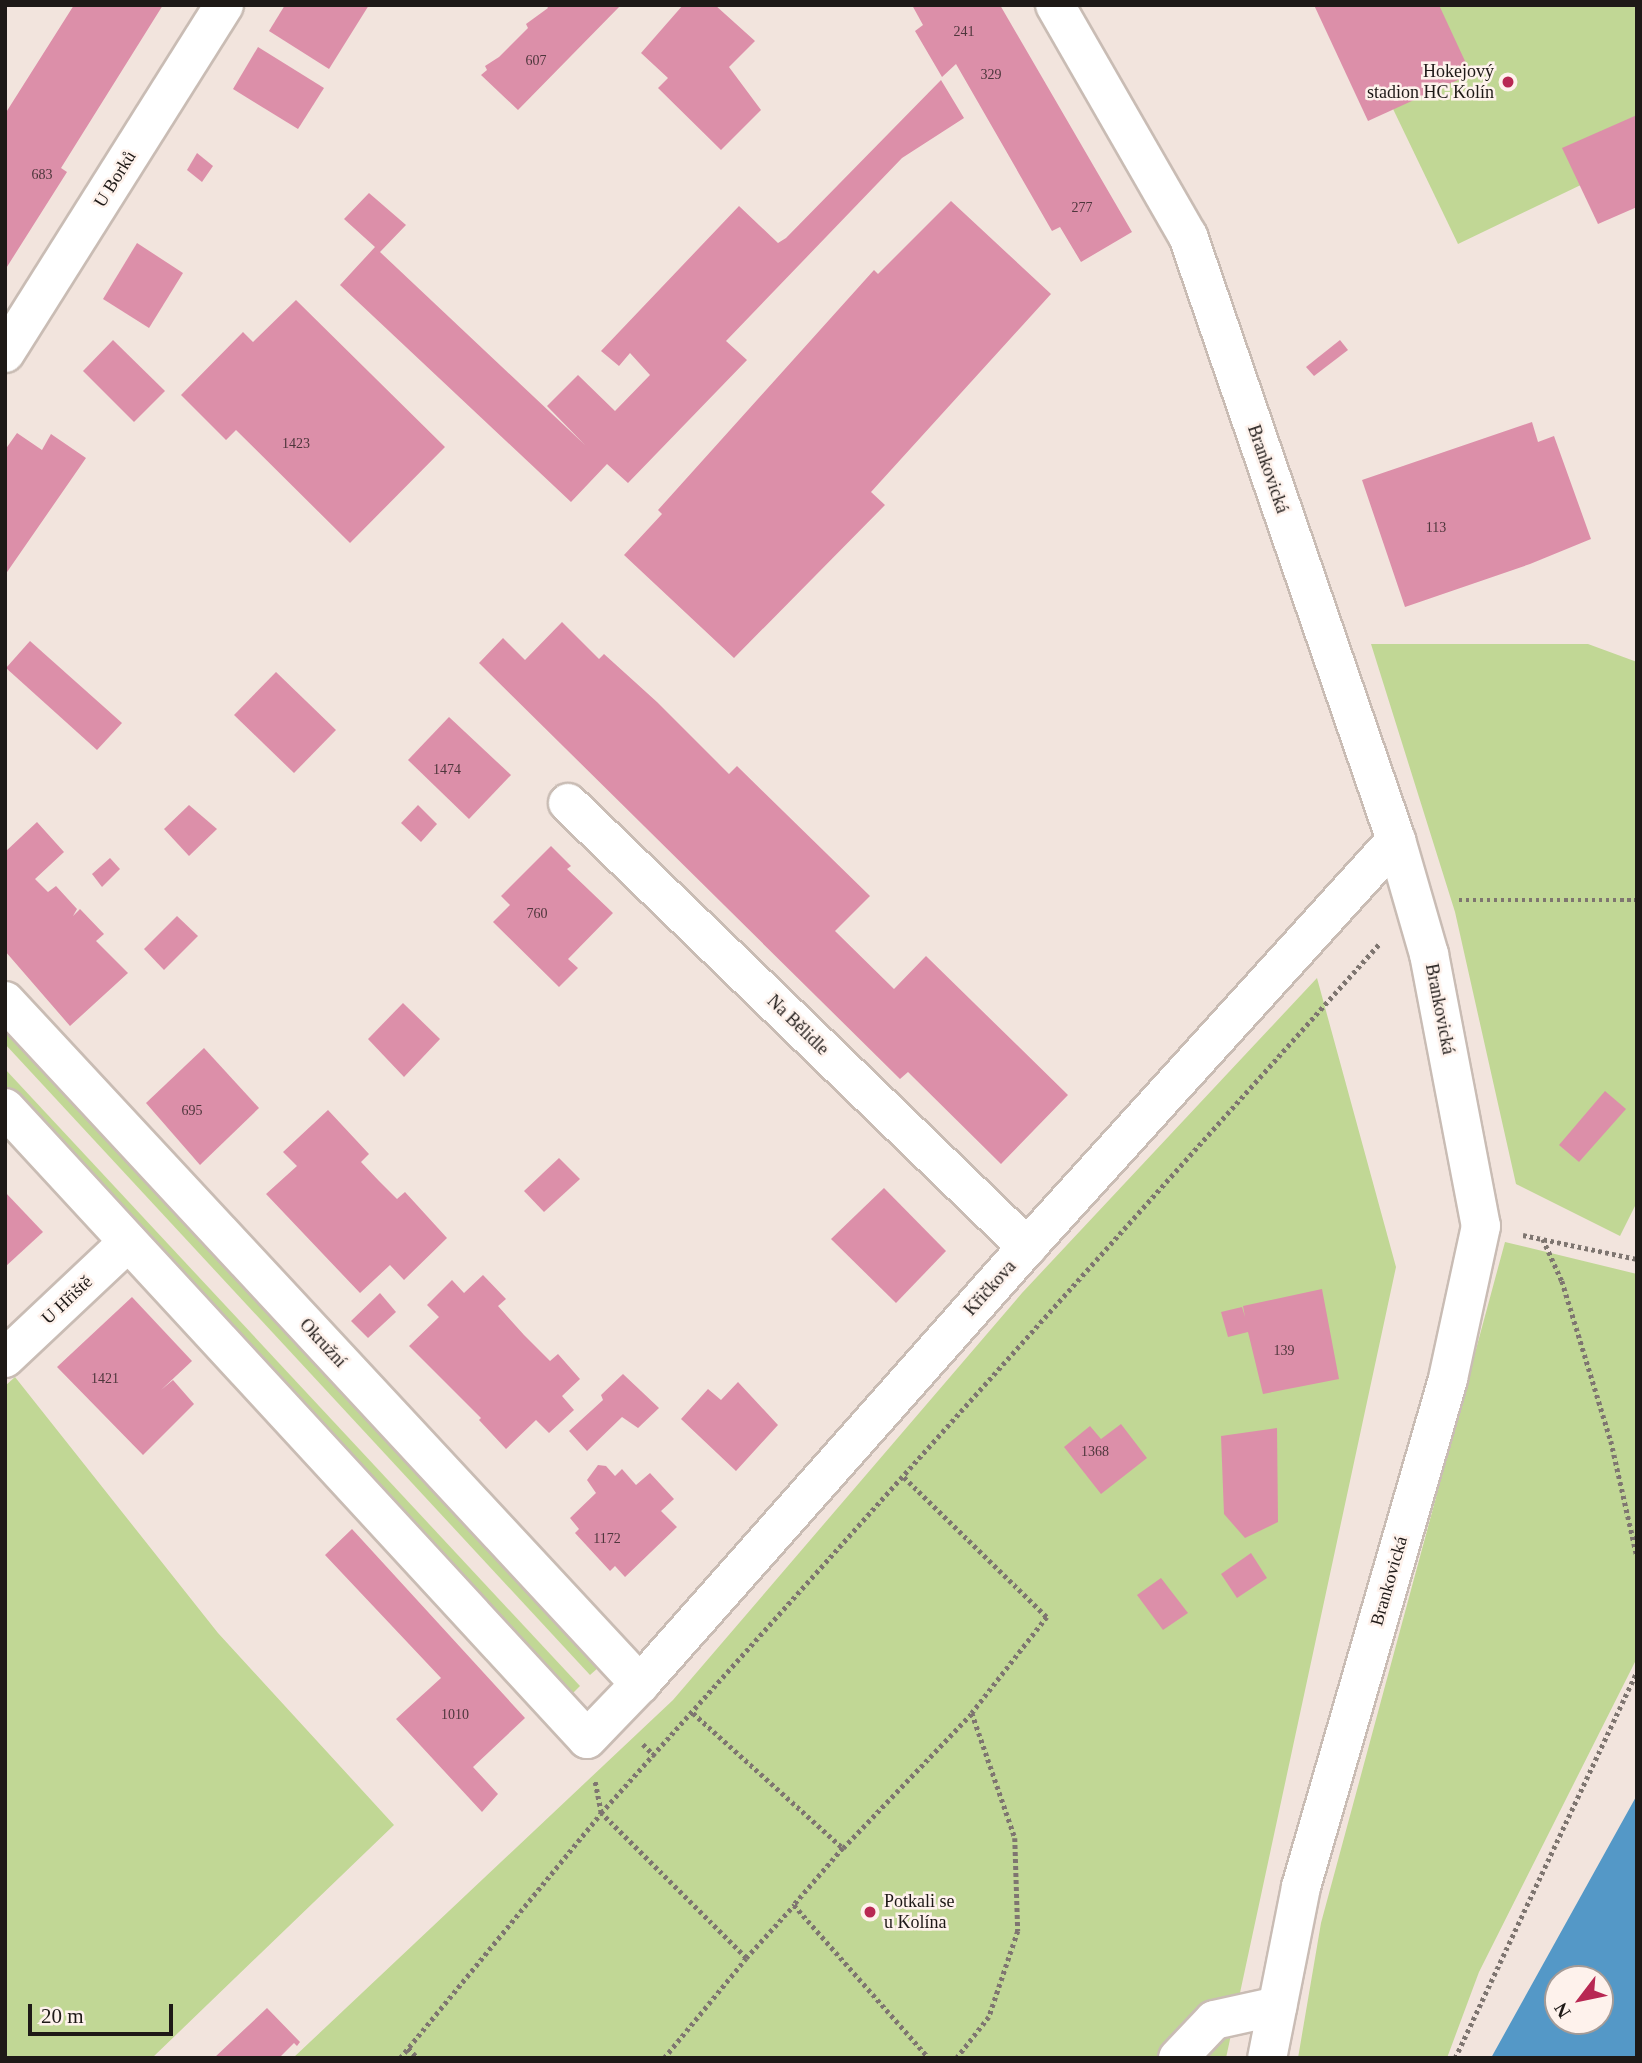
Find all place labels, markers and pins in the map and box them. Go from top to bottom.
place label: Hokejový stadion HC Kolín [1367,61,1494,104]
marker: Hokejový stadion HC Kolín [1500,74,1516,90]
place label: Potkali se u Kolína [884,1891,954,1934]
marker: Potkali se u Kolína [862,1904,878,1920]

